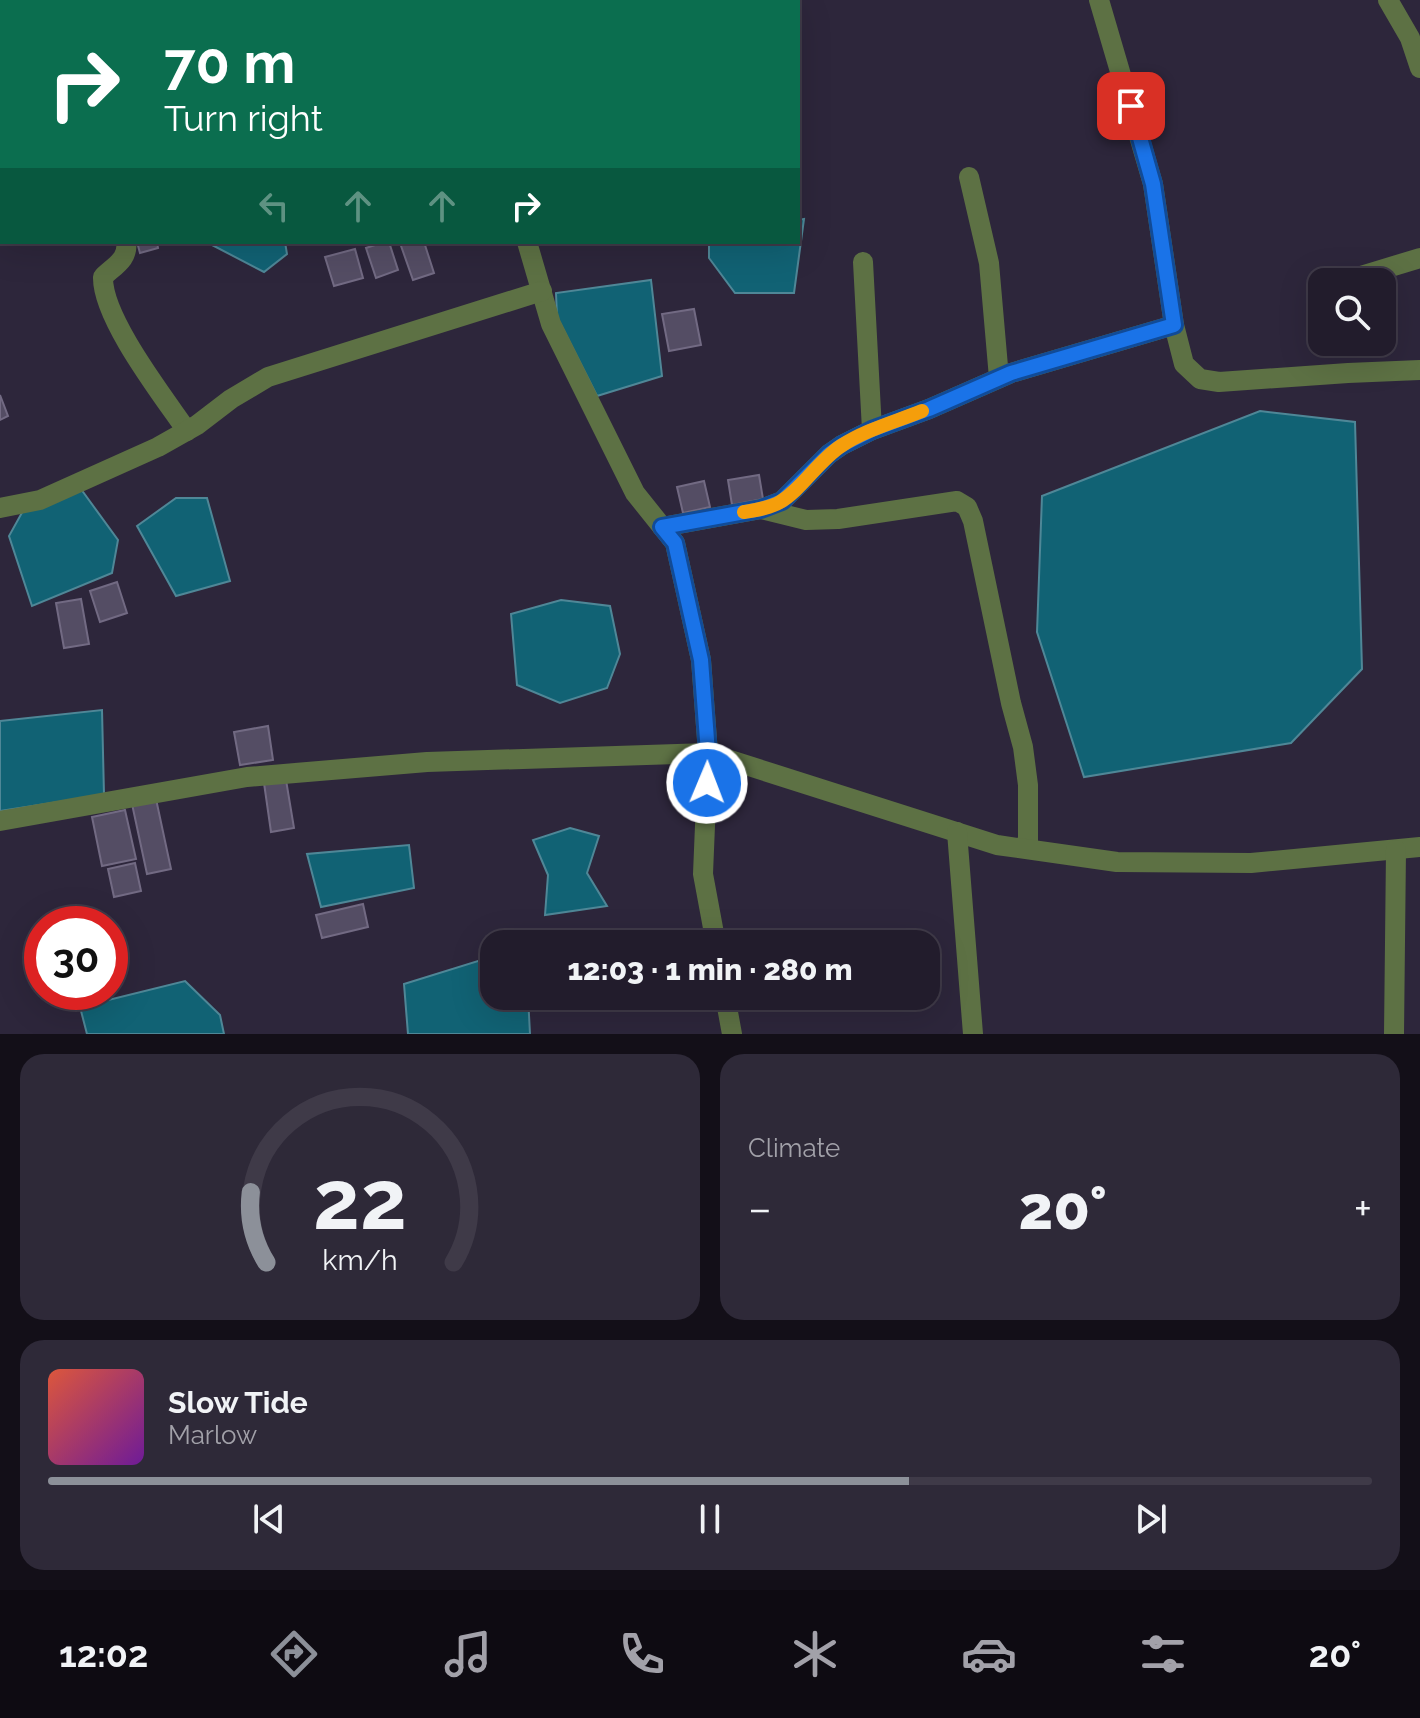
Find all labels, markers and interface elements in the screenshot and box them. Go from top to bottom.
text: 70 m [164,30,295,96]
icon: right [32,32,136,136]
pin [1097,72,1165,140]
icon: arrive [1109,84,1153,128]
text: Turn right [164,97,323,139]
icon: left [252,184,296,228]
icon: ahead [336,184,380,228]
icon: ahead [420,184,464,228]
icon: right [504,184,548,228]
map controls [1308,268,1396,356]
button: search [1308,268,1396,356]
position arrow [665,741,749,825]
speed limit sign: 30 [24,906,128,1010]
text: 12:03 · 1 min · 280 m [567,952,853,987]
text: Climate [748,1133,840,1163]
text: 22 [313,1151,407,1248]
text: 20° [1019,1173,1107,1243]
text: − [748,1183,772,1234]
text: + [1354,1183,1372,1234]
text: km/h [322,1243,398,1277]
text: Slow Tide [168,1385,308,1420]
text: Marlow [168,1420,257,1450]
icon: previous [247,1497,291,1541]
icon: pause [688,1497,732,1541]
icon: next [1129,1497,1173,1541]
icon: directions [266,1626,322,1682]
icon: music [440,1626,496,1682]
icon: phone [614,1626,670,1682]
icon: climate [787,1626,843,1682]
icon: car [961,1626,1017,1682]
icon: filters [1135,1626,1191,1682]
text: 12:02 [59,1633,148,1675]
text: 20° [1309,1633,1361,1675]

